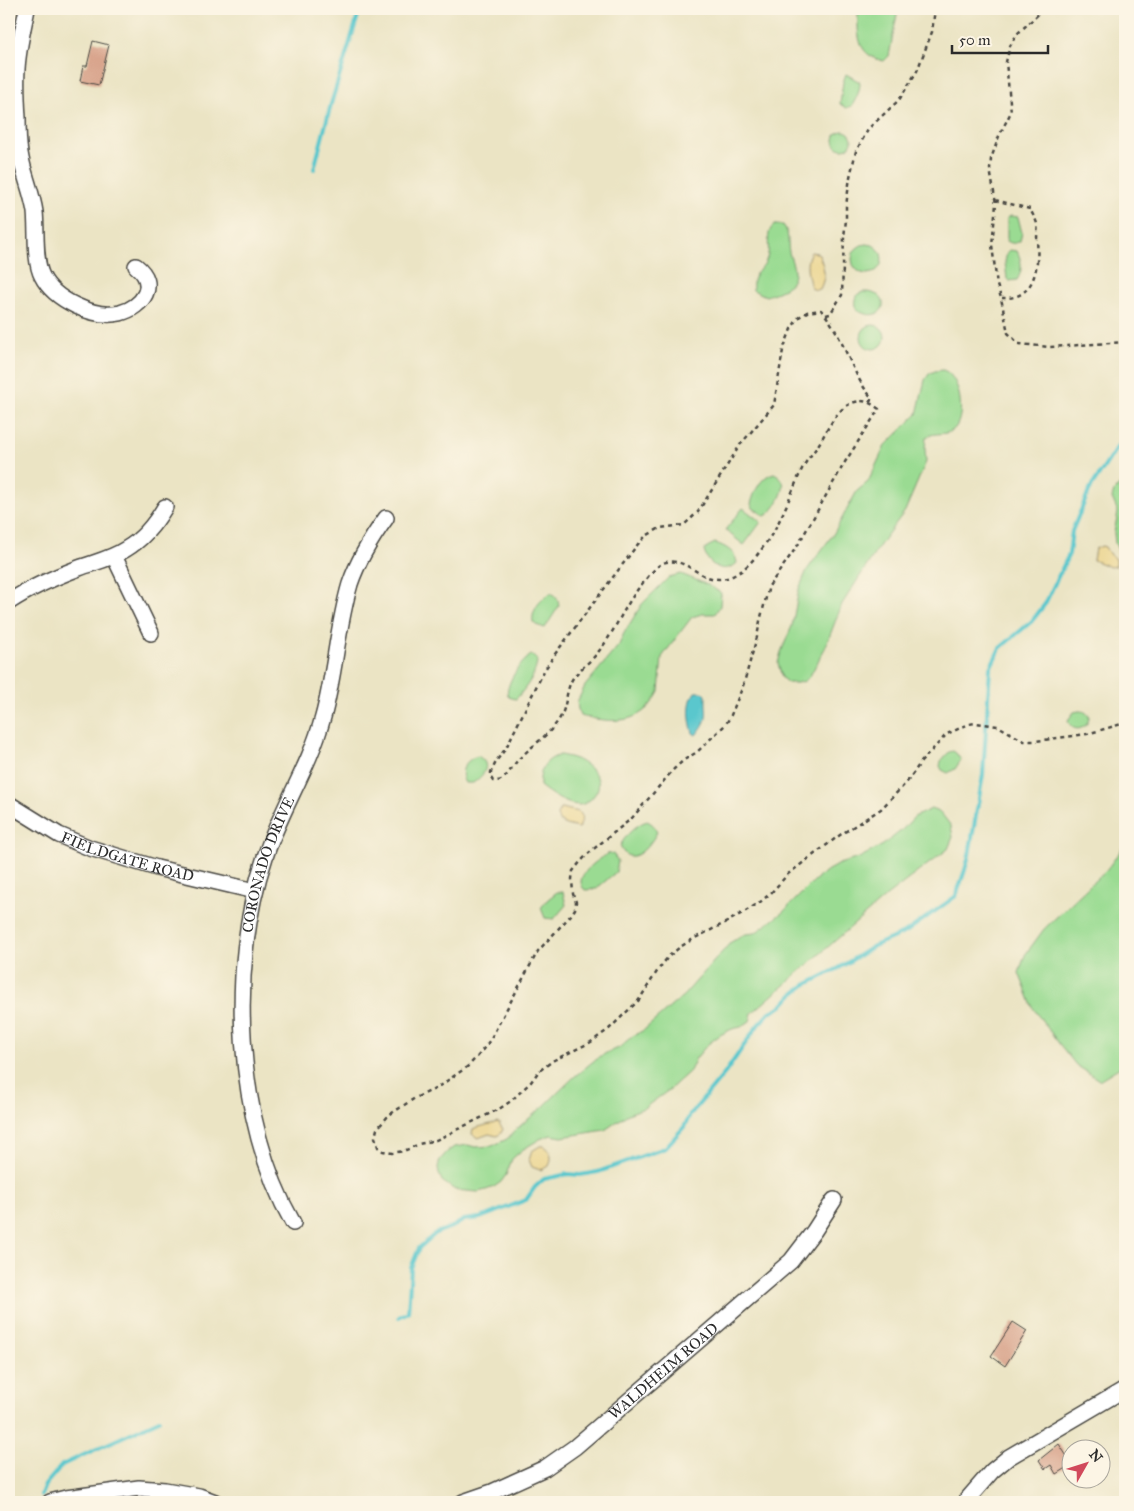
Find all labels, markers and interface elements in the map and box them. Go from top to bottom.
scale bar [952,22,1048,54]
text: 50 m [959,31,991,49]
street label: CORONADO DRIVE [238,794,298,934]
street label: FIELDGATE ROAD [58,828,196,885]
street label: WALDHEIM ROAD [605,1319,722,1423]
north arrow [1062,1438,1112,1488]
text: N [1085,1446,1106,1466]

